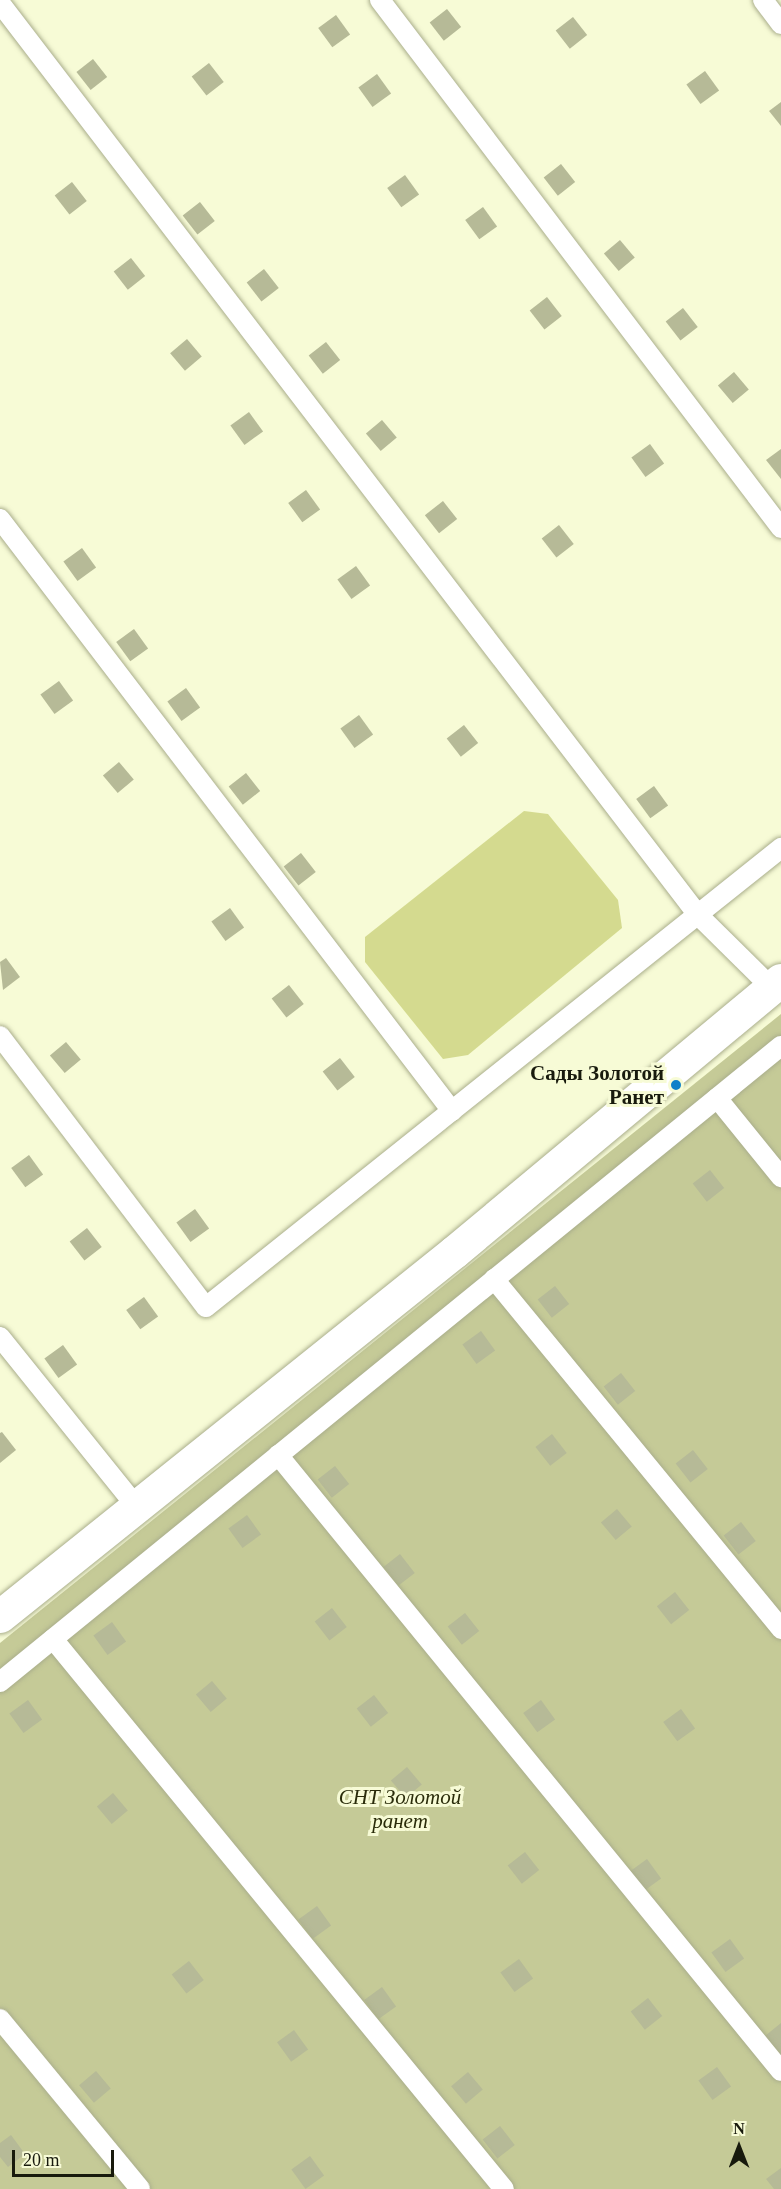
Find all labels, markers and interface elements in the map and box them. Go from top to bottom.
place label: Сады Золотой Ранет [530,1060,664,1110]
marker: Сады Золотой Ранет [669,1078,683,1092]
park label: СНТ Золотой ранет [339,1784,461,1834]
north arrow [709,2117,769,2177]
text: N [733,2120,745,2137]
scale bar [15,2138,117,2176]
text: 20 m [23,2150,60,2170]

